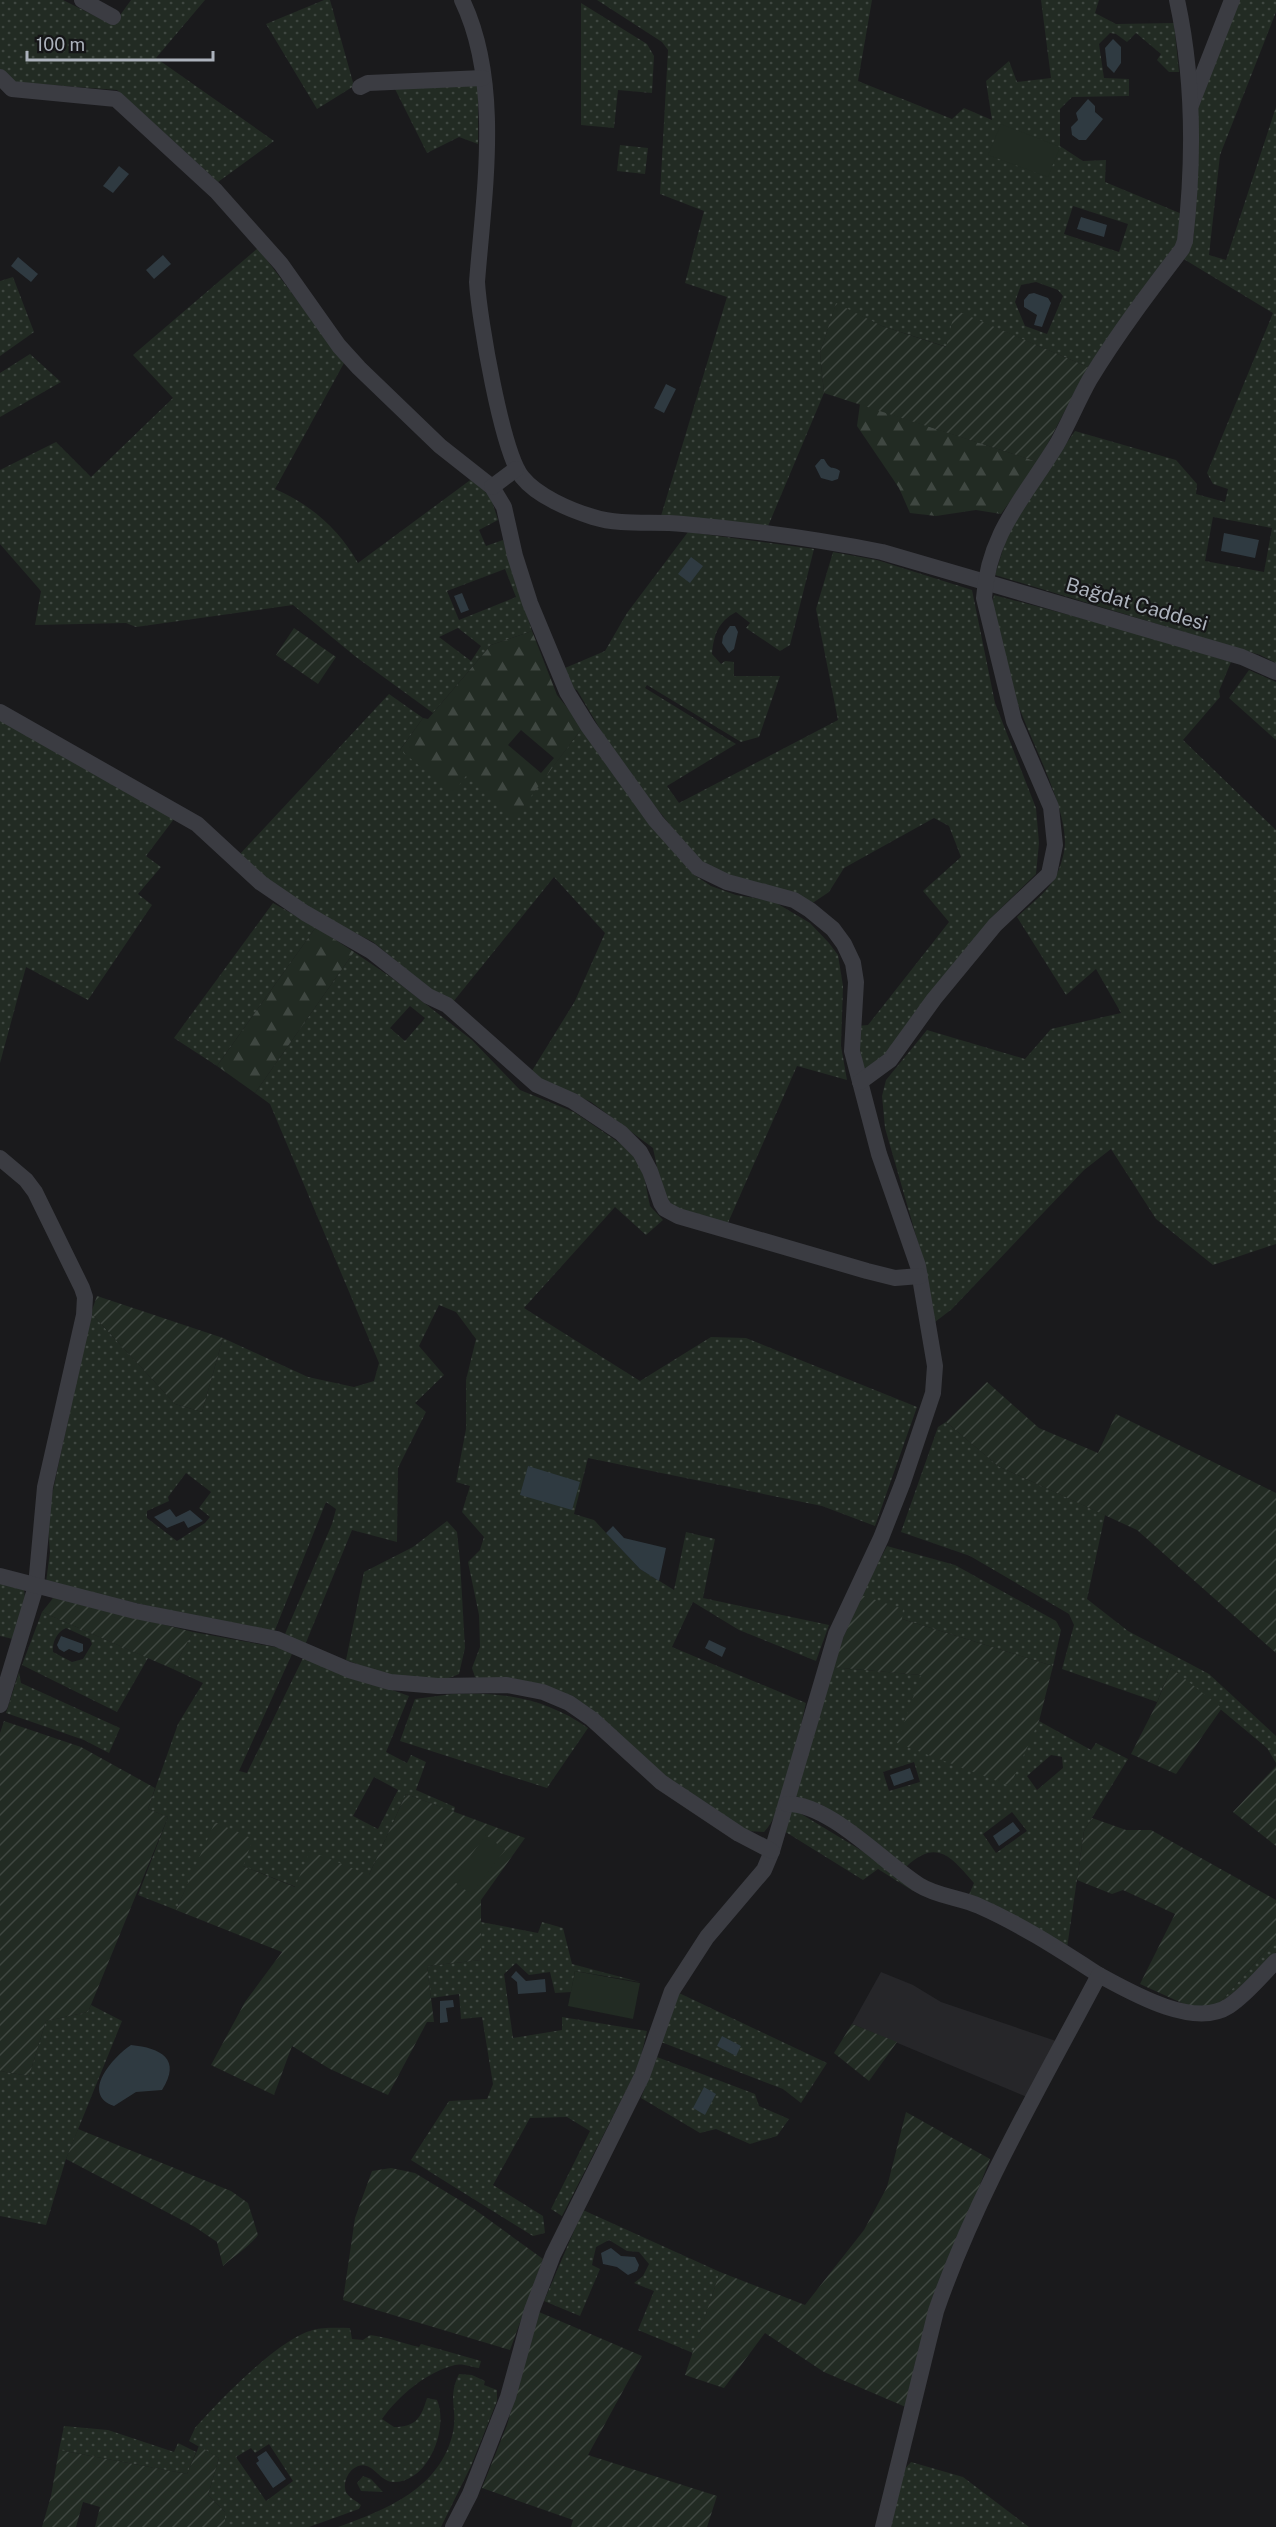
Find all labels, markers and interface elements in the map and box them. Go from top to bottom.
scale bar [27,24,213,62]
text: 100 m [36,34,85,55]
street label: Bağdat Caddesi [1063,572,1211,636]

